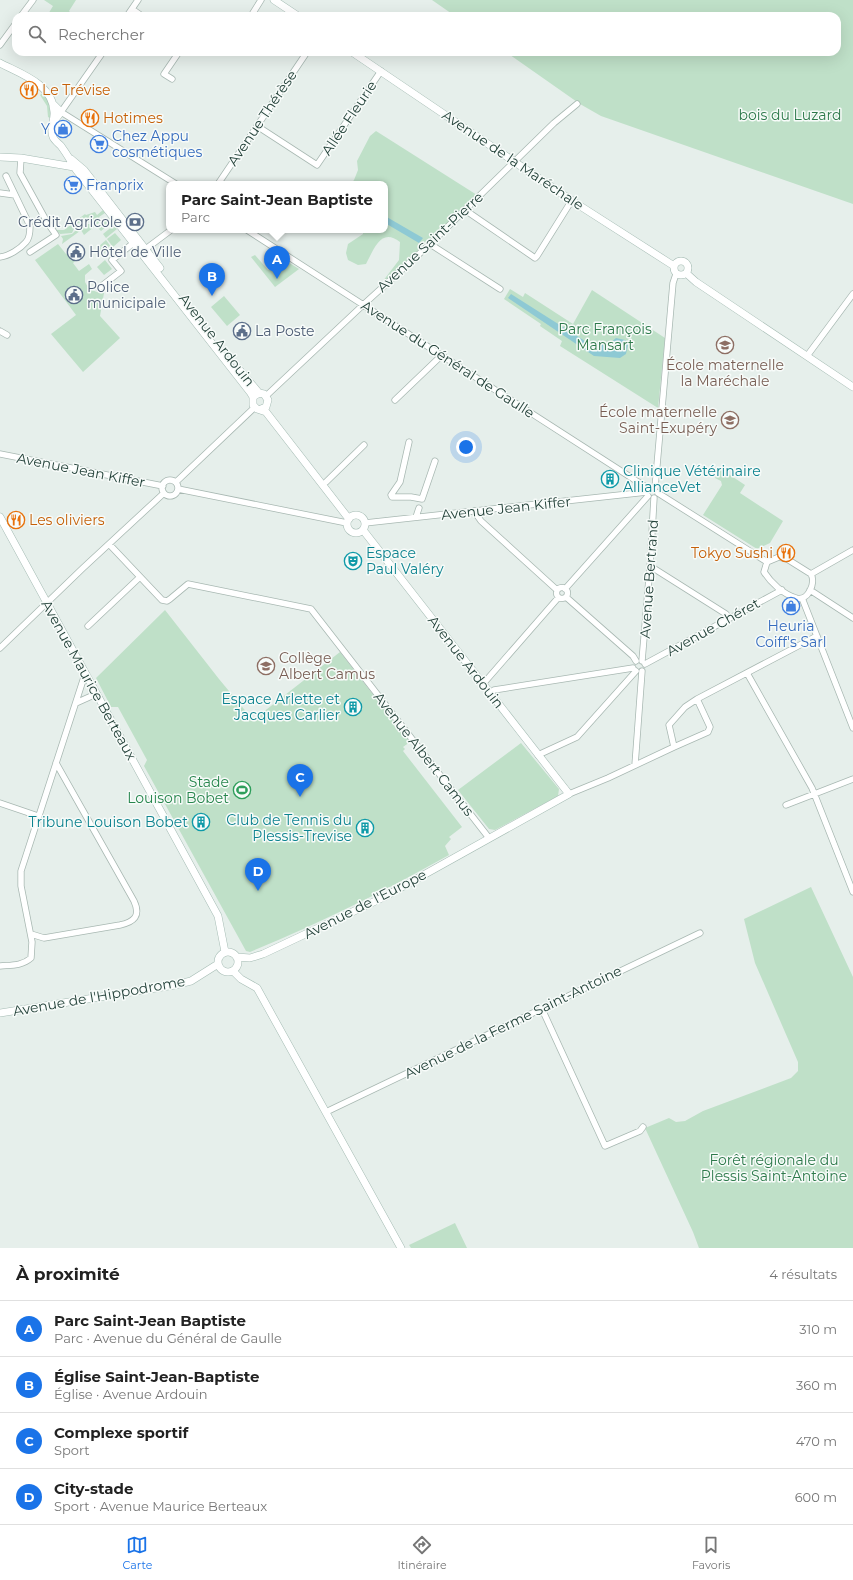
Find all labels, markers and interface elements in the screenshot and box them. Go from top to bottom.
search box [12,12,841,56]
icon: search [26,23,48,45]
text: Rechercher [58,25,145,44]
street label: Avenue Thérèse [223,67,301,169]
street label: Allée Fleurie [317,77,381,159]
restaurant icon: Le Trévise [19,80,39,100]
place label: Le Trévise [42,81,111,99]
street label: Avenue de la Maréchale [439,106,587,214]
park label: bois du Luzard [739,106,842,124]
restaurant icon: Hotimes [80,108,100,128]
place label: Hotimes [103,109,163,127]
shop icon: Y [53,119,73,139]
place label: Y [41,120,50,138]
place label: Chez Appu cosmétiques [112,127,202,161]
supermarket icon: Chez Appu cosmétiques [89,134,109,154]
supermarket icon: Franprix [63,175,83,195]
place label: Franprix [86,176,144,194]
popup [166,181,388,233]
street label: Avenue Saint-Pierre [373,188,487,296]
text: Parc Saint-Jean Baptiste [181,190,373,209]
text: Parc [181,209,210,225]
bank icon: Crédit Agricole [125,212,145,232]
place label: Crédit Agricole [18,213,122,231]
public building icon: Hôtel de Ville [66,242,86,262]
place label: Hôtel de Ville [89,243,181,261]
pin: A [264,246,290,279]
pin: B [199,263,225,296]
place label: Police municipale [87,278,166,312]
public building icon: Police municipale [64,285,84,305]
street label: Avenue Ardouin [175,290,259,390]
street label: Avenue du Général de Gaulle [358,296,538,422]
park label: Parc François Mansart [558,320,652,354]
public building icon: La Poste [232,321,252,341]
place label: La Poste [255,322,315,340]
school or university icon: École maternelle la Maréchale [715,335,735,355]
place label: École maternelle la Maréchale [666,356,784,390]
place label: École maternelle Saint-Exupéry [599,403,717,437]
school or university icon: École maternelle Saint-Exupéry [720,410,740,430]
your location [456,437,476,457]
street label: Avenue Jean Kiffer [15,449,147,491]
place label: Clinique Vétérinaire AllianceVet [623,462,761,496]
building icon: Clinique Vétérinaire AllianceVet [600,469,620,489]
street label: Avenue Jean Kiffer [440,492,572,524]
restaurant icon: Les oliviers [6,510,26,530]
place label: Les oliviers [29,511,105,529]
street label: Avenue Bertrand [636,519,662,639]
restaurant icon: Tokyo Sushi [776,543,796,563]
place label: Espace Paul Valéry [366,544,444,578]
place label: Tokyo Sushi [691,544,773,562]
theatre icon: Espace Paul Valéry [343,551,363,571]
street label: Avenue Chéret [663,594,763,660]
shop icon: Heuria Coiff's Sarl [781,596,801,616]
street label: Avenue Maurice Berteaux [37,597,141,764]
street label: Avenue Ardouin [424,612,508,712]
place label: Heuria Coiff's Sarl [755,617,827,651]
place label: Collège Albert Camus [279,649,375,683]
school or university icon: Collège Albert Camus [256,656,276,676]
street label: Avenue Albert Camus [370,688,478,820]
place label: Espace Arlette et Jacques Carlier [221,690,340,724]
building icon: Espace Arlette et Jacques Carlier [343,697,363,717]
pin: C [287,764,313,797]
place label: Stade Louison Bobet [127,773,229,807]
sports icon: Stade Louison Bobet [232,780,252,800]
place label: Club de Tennis du Plessis-Trevise [226,811,352,845]
building icon: Tribune Louison Bobet [191,812,211,832]
place label: Tribune Louison Bobet [29,813,188,831]
building icon: Club de Tennis du Plessis-Trevise [355,818,375,838]
pin: D [245,858,271,891]
street label: Avenue de l'Europe [301,865,429,943]
street label: Avenue de la Ferme Saint-Antoine [401,961,625,1083]
street label: Avenue de l'Hippodrome [11,972,187,1020]
park label: Forêt régionale du Plessis Saint-Antoine [701,1151,847,1185]
text: À proximité [16,1264,120,1284]
text: 4 résultats [769,1266,837,1282]
text: Parc Saint-Jean Baptiste [54,1311,246,1330]
text: A [24,1321,34,1337]
text: 310 m [799,1321,837,1337]
text: Parc · Avenue du Général de Gaulle [54,1330,282,1346]
text: Église Saint-Jean-Baptiste [54,1367,259,1386]
text: B [24,1377,34,1393]
text: 360 m [796,1377,837,1393]
text: Église · Avenue Ardouin [54,1386,208,1402]
text: Complexe sportif [54,1423,188,1442]
text: C [24,1433,34,1449]
text: 470 m [796,1433,837,1449]
text: Sport [54,1442,90,1458]
text: City-stade [54,1479,133,1498]
text: D [24,1489,34,1505]
text: 600 m [795,1489,837,1505]
text: Sport · Avenue Maurice Berteaux [54,1498,267,1514]
tab: Carte [123,1534,152,1572]
tab: Itinéraire [398,1534,447,1572]
tab: Favoris [692,1534,730,1572]

